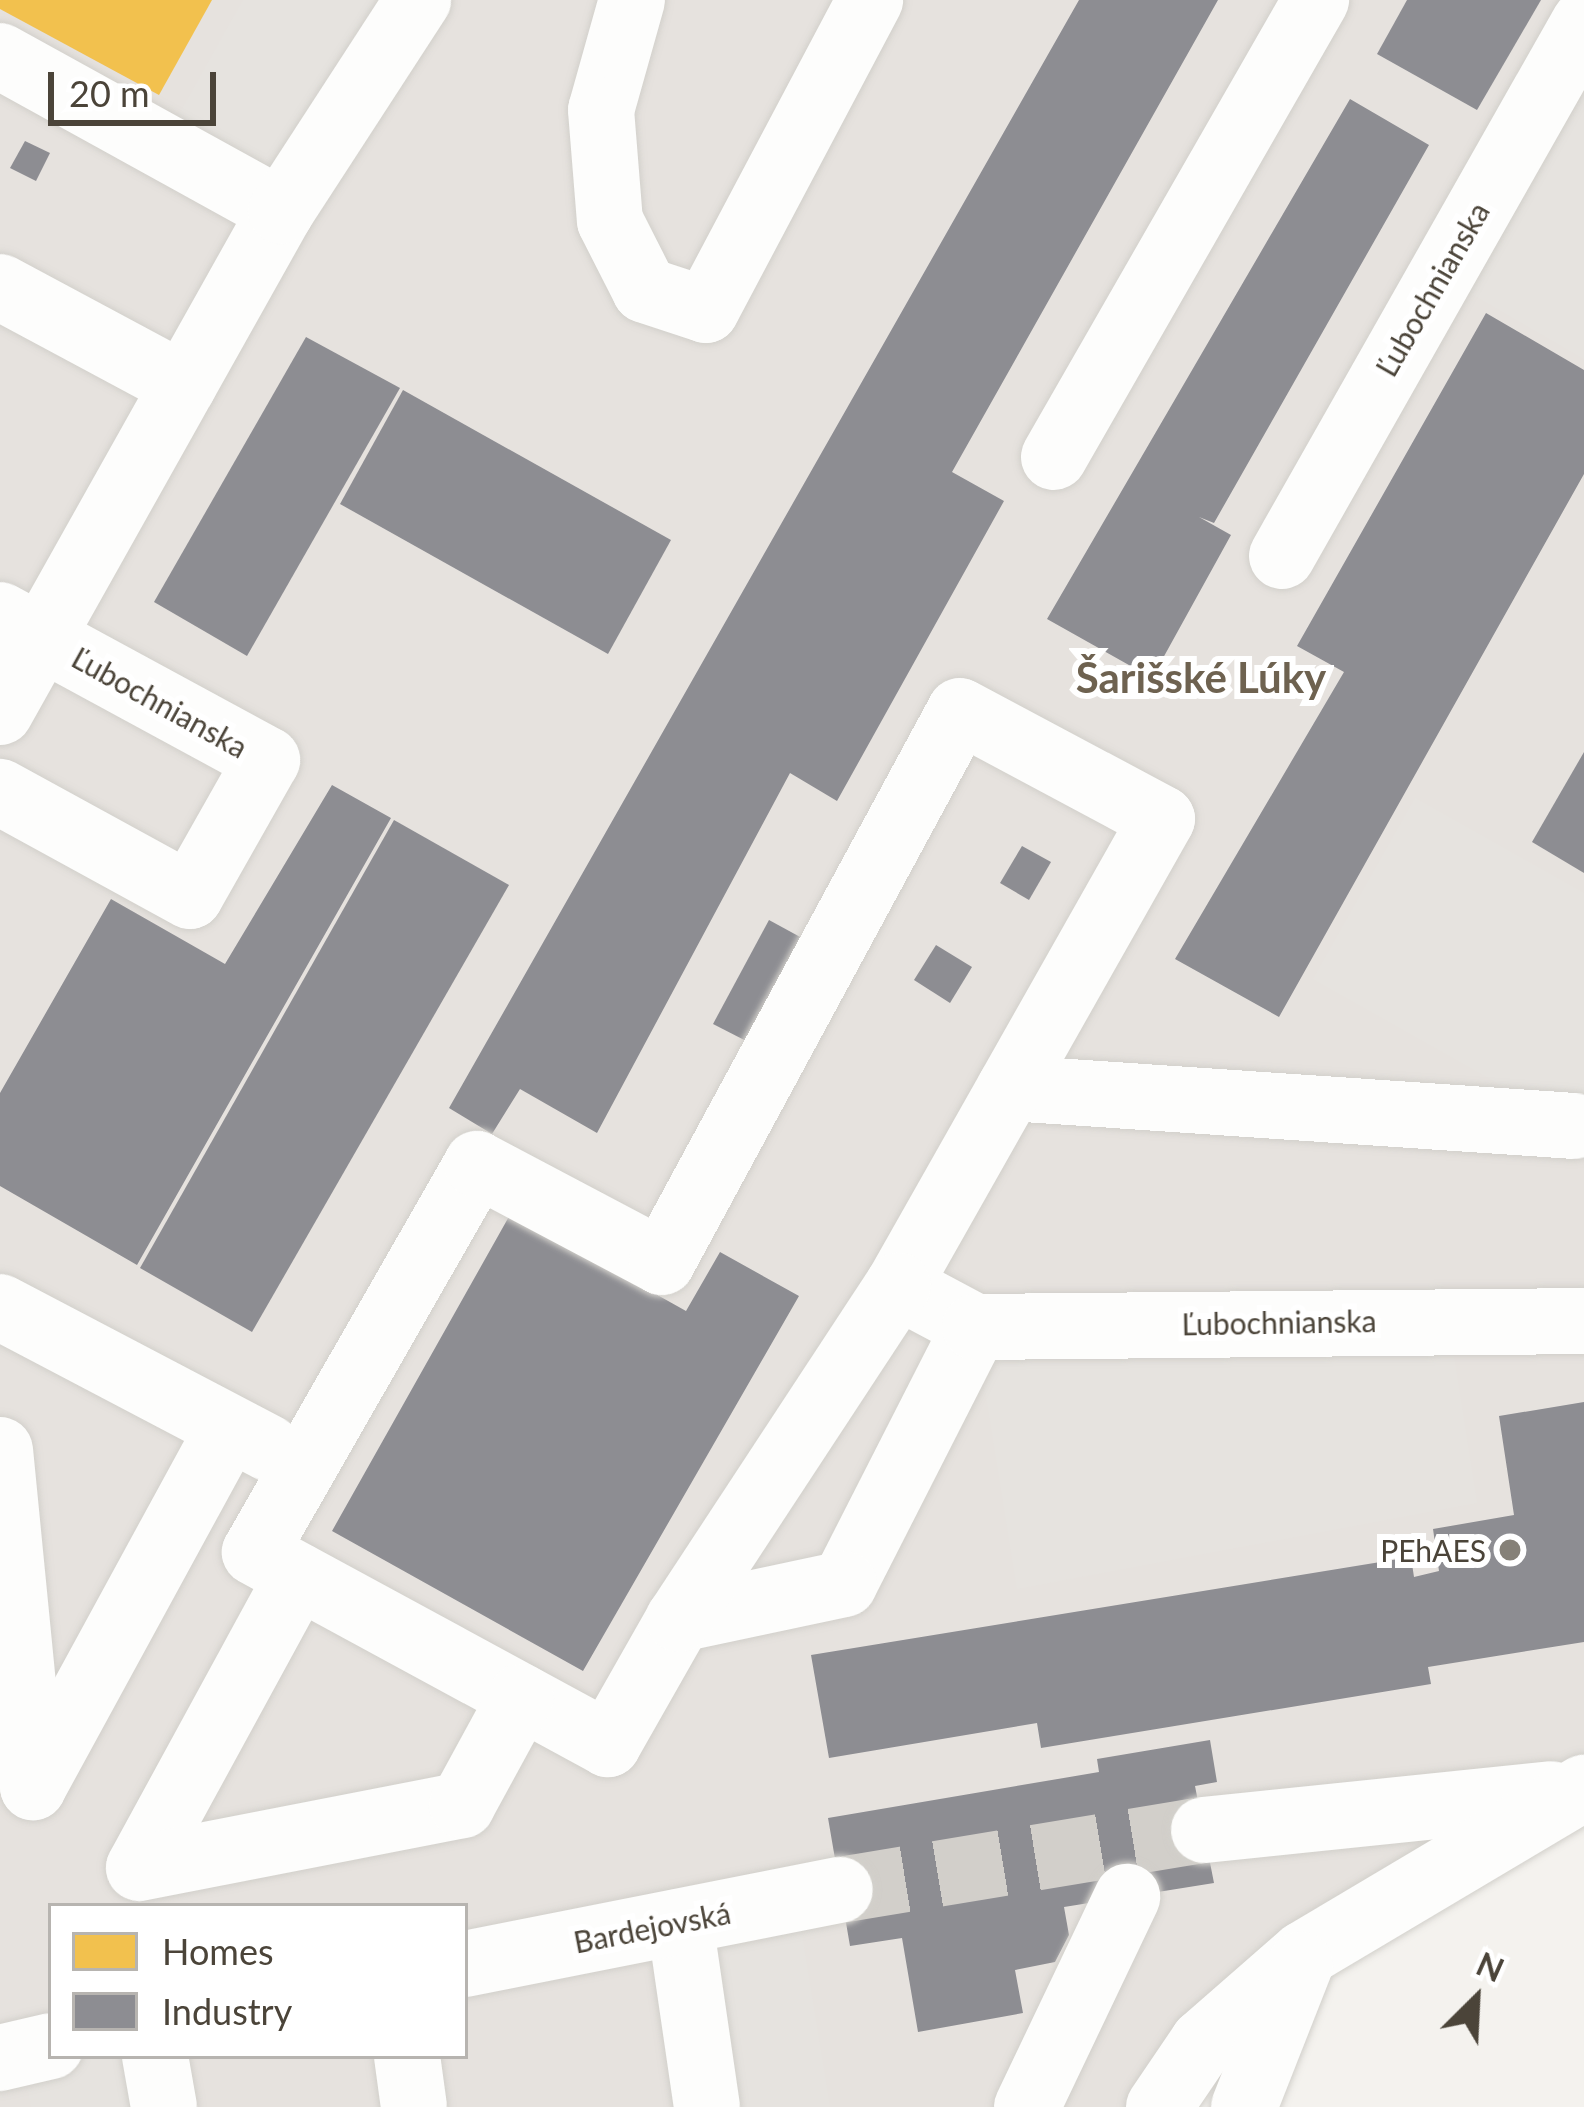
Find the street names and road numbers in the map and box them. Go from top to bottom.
street label: Ľubochnianska [1368,196,1496,382]
street label: Ľubochnianska [66,639,254,765]
street label: Ľubochnianska [1181,1302,1377,1342]
street label: Bardejovská [570,1894,734,1960]

